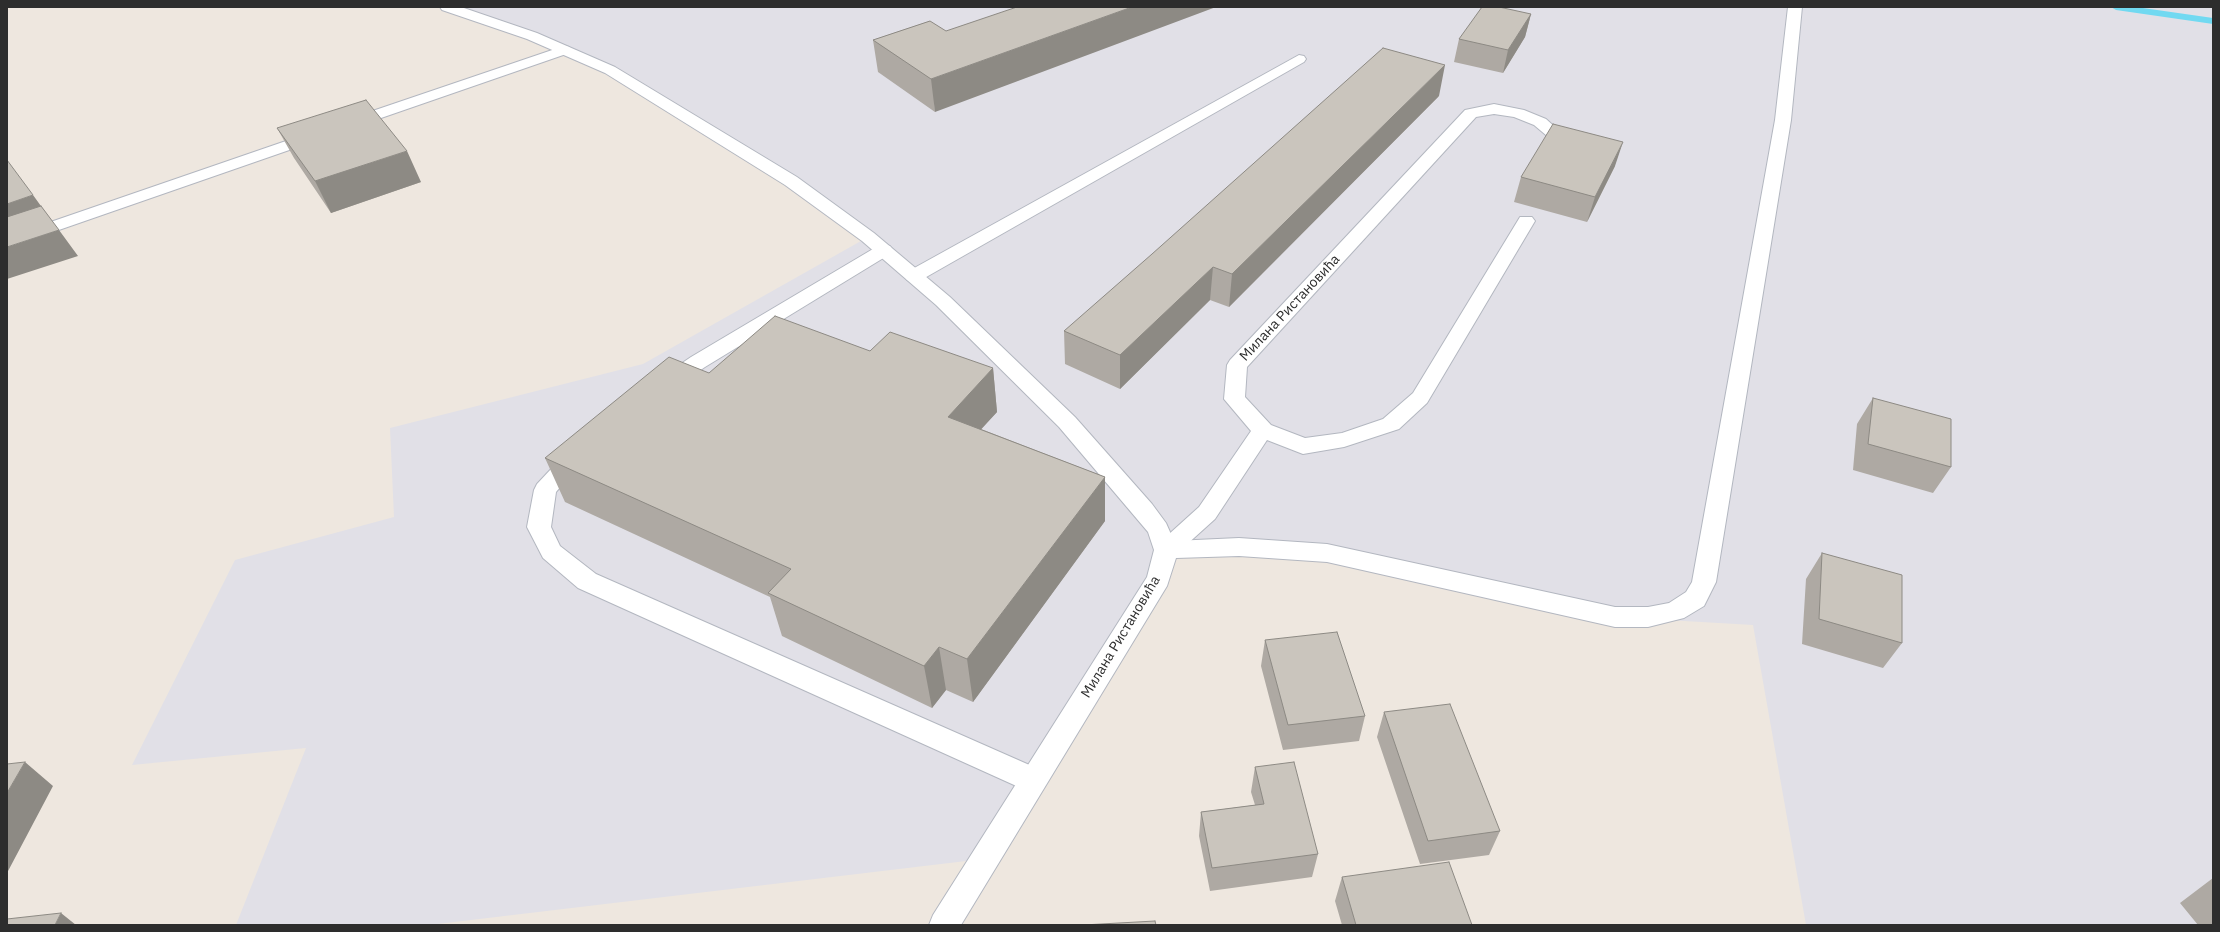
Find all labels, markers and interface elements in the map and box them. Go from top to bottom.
street label: Милана Ристановића [1236,251,1344,365]
street label: Милана Ристановића [1078,573,1164,701]

